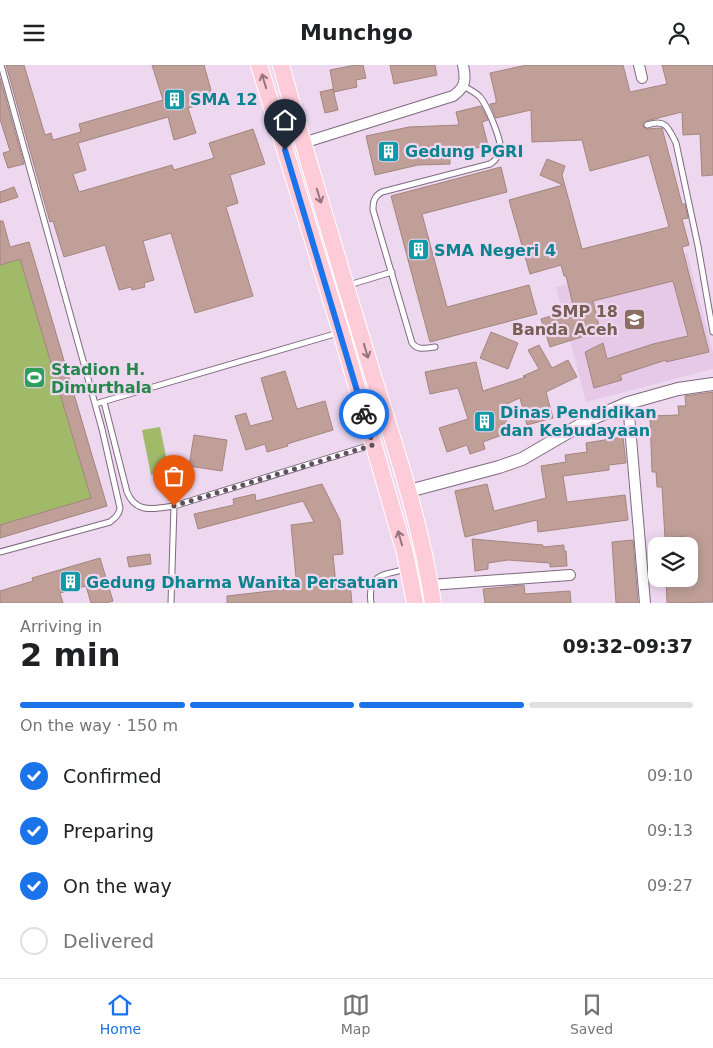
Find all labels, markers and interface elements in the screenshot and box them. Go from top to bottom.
icon: menu [20,19,48,47]
icon: person [665,19,693,47]
text: Munchgo [300,20,413,45]
one-way arrow [258,73,268,89]
building icon: SMA 12 [162,87,186,111]
place label: SMA 12 [190,90,258,109]
pin [264,99,306,150]
icon: home [271,106,299,134]
building icon: Gedung PGRI [377,139,401,163]
place label: Gedung PGRI [405,142,523,161]
one-way arrow [314,187,324,203]
building icon: SMA Negeri 4 [406,238,430,262]
place label: SMA Negeri 4 [434,241,556,260]
place label: SMP 18 Banda Aceh [512,302,618,339]
school or university icon: SMP 18 Banda Aceh [622,308,646,332]
one-way arrow [362,343,371,359]
place label: Stadion H. Dimurthala [51,360,152,397]
sports icon: Stadion H. Dimurthala [23,366,47,390]
courier [339,389,389,439]
icon: bike [350,400,378,428]
place label: Dinas Pendidikan dan Kebudayaan [500,403,657,440]
building icon: Dinas Pendidikan dan Kebudayaan [472,409,496,433]
pin [153,455,195,506]
icon: bag [160,462,188,490]
one-way arrow [395,531,405,547]
map controls [648,537,698,587]
button: layers [648,537,698,587]
building icon: Gedung Dharma Wanita Persatuan [58,570,82,594]
place label: Gedung Dharma Wanita Persatuan [86,573,398,592]
text: Arriving in [20,617,102,636]
text: 09:32–09:37 [563,635,693,657]
text: 2 min [20,636,121,674]
text: On the way · 150 m [20,716,178,735]
icon: check [20,762,48,790]
text: Confirmed [63,765,162,787]
text: 09:10 [647,766,693,785]
icon: check [20,817,48,845]
text: Preparing [63,820,154,842]
text: 09:13 [647,821,693,840]
icon: check [20,872,48,900]
text: On the way [63,875,172,897]
text: 09:27 [647,876,693,895]
text: Delivered [63,930,154,952]
tab: Home [100,991,141,1037]
tab: Map [341,991,370,1037]
tab: Saved [570,991,613,1037]

